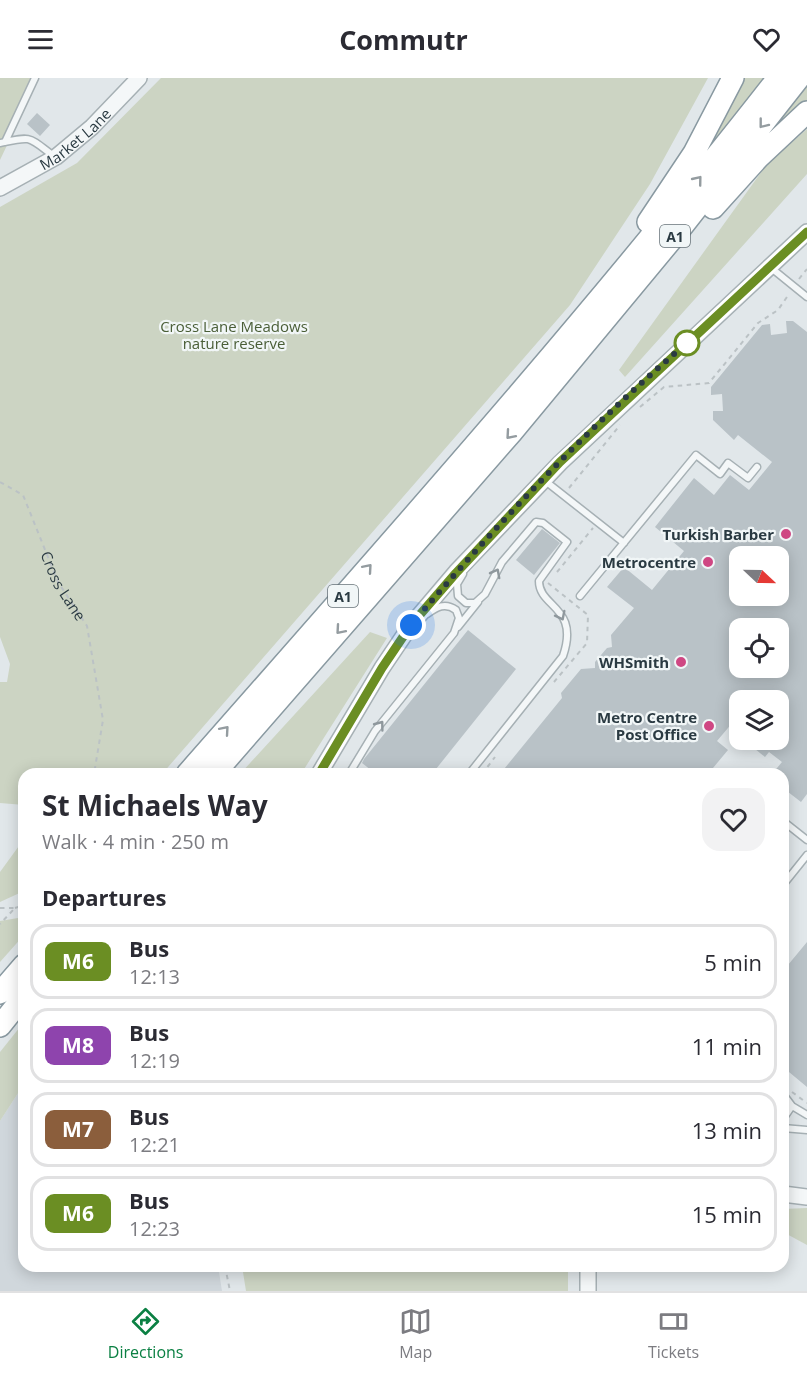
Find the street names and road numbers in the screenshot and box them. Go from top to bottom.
street label: Market Lane [36,104,115,174]
road number: A1 [660,225,690,247]
street label: Cross Lane [37,548,91,624]
road number: A1 [328,585,358,607]

